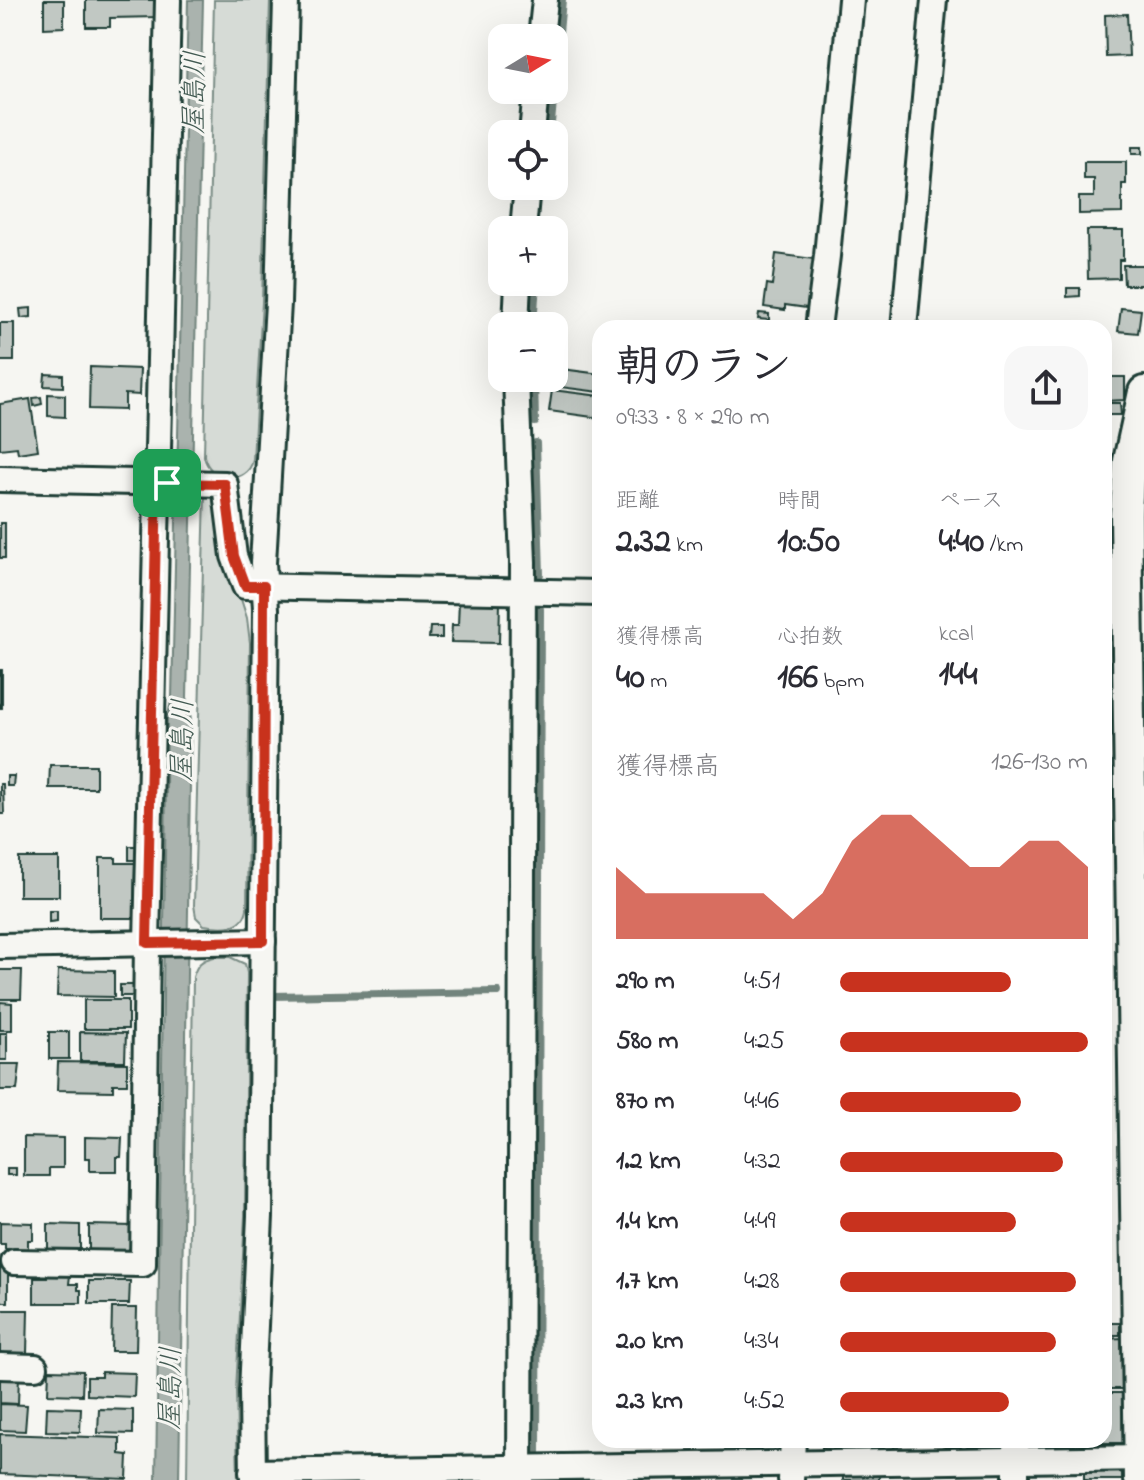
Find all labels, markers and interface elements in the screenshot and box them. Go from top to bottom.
north arrow [488,24,568,104]
map controls [488,24,568,392]
water label: 屋島川 [175,50,218,134]
button: locate [488,120,568,200]
button: + [488,216,568,296]
button: − [488,312,568,392]
text: 朝のラン [616,337,792,401]
button: share [1004,346,1088,430]
text: 09:33 · 8 × 290 m [616,399,770,437]
pin [133,449,201,517]
icon: arrive [145,461,189,505]
text: 距離 [616,486,660,518]
text: 時間 [777,486,821,518]
text: ペース [939,486,1003,518]
text: 2.32 [616,518,671,568]
text: 10:50 [777,518,840,568]
text: 4:40 [939,518,984,568]
text: km [671,530,703,562]
text: /km [984,530,1023,562]
text: kcal [939,619,974,651]
text: 獲得標高 [616,622,704,654]
text: 心拍数 [777,622,843,654]
text: 144 [939,651,977,701]
text: 40 [616,654,645,704]
text: 166 [777,654,818,704]
text: m [645,666,667,698]
text: bpm [818,666,864,698]
water label: 屋島川 [163,698,206,782]
text: 126–130 m [991,744,1088,782]
text: 獲得標高 [616,749,720,787]
text: 290 m [616,963,675,1001]
text: 4:51 [744,963,780,1001]
text: 580 m [616,1023,679,1061]
text: 4:25 [744,1023,785,1061]
text: 870 m [616,1083,674,1121]
text: 4:46 [744,1083,779,1121]
text: 1.2 km [616,1143,681,1181]
text: 4:32 [744,1143,781,1181]
text: 1.4 km [616,1203,678,1241]
text: 4:49 [744,1203,775,1241]
text: 1.7 km [616,1263,678,1301]
text: 4:28 [744,1263,780,1301]
text: 2.0 km [616,1323,684,1361]
text: 4:34 [744,1323,778,1361]
water label: 屋島川 [151,1346,194,1430]
text: 2.3 km [616,1383,683,1421]
text: 4:52 [744,1383,785,1421]

